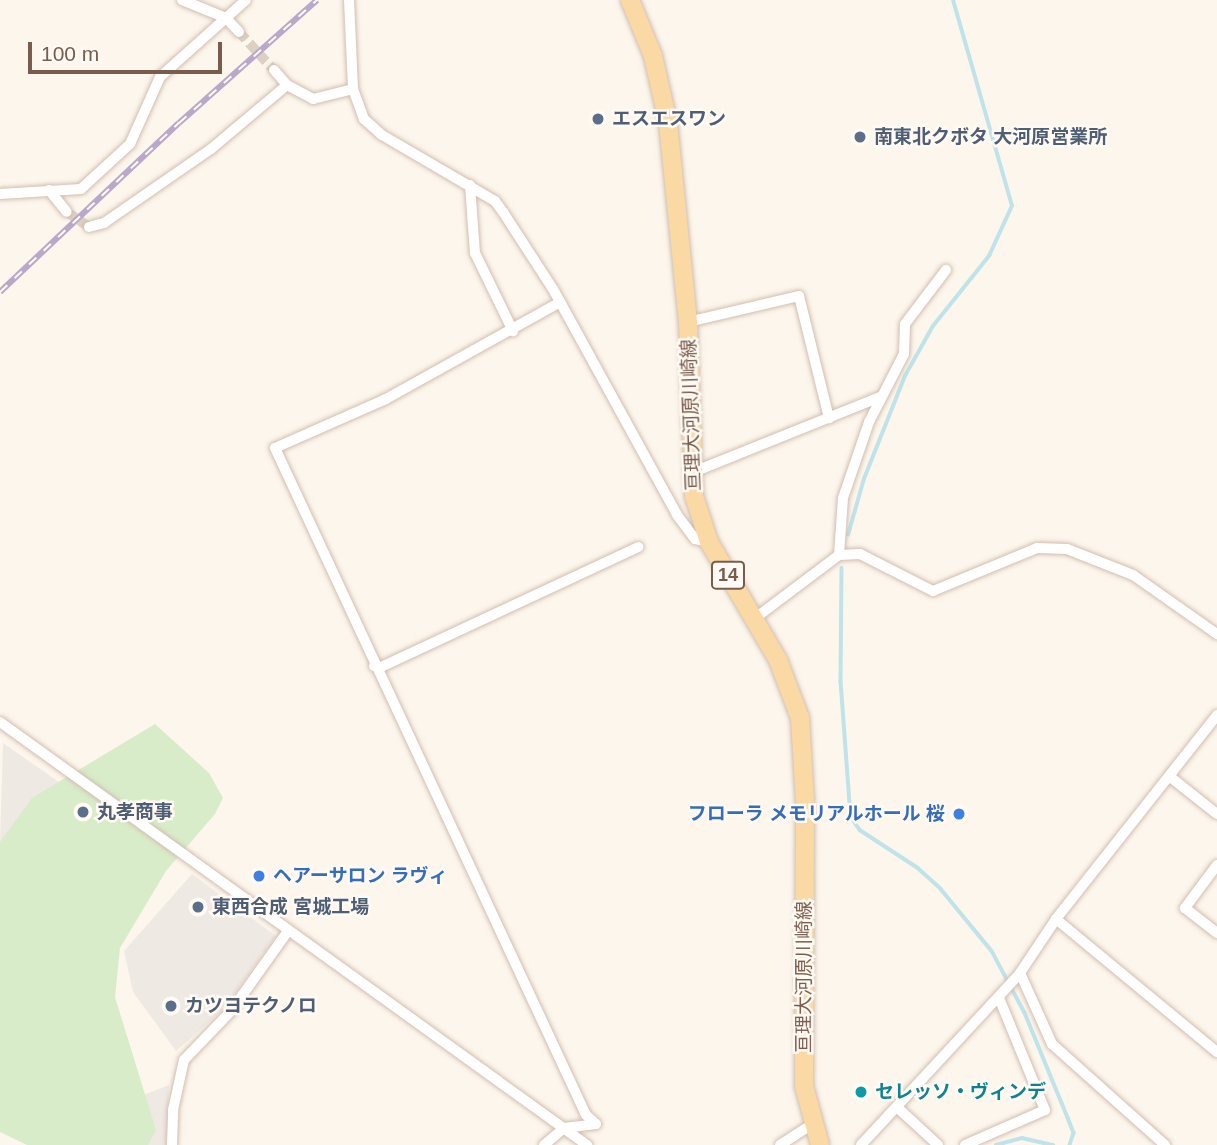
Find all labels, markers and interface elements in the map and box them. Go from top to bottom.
scale bar [32,28,226,72]
text: 100 m [41,42,99,65]
place label: エスエスワン [612,108,726,130]
marker: エスエスワン [590,111,606,127]
place label: 南東北クボタ 大河原営業所 [874,126,1107,148]
marker: 南東北クボタ 大河原営業所 [852,129,868,145]
street label: 亘理大河原川崎線 [677,339,705,491]
road number: 14 [710,560,746,590]
place label: 丸孝商事 [97,801,173,823]
place label: フローラ メモリアルホール 桜 [687,803,945,825]
marker: 丸孝商事 [75,804,91,820]
marker: フローラ メモリアルホール 桜 [951,806,967,822]
place label: ヘアーサロン ラヴィ [273,865,448,887]
marker: ヘアーサロン ラヴィ [251,868,267,884]
place label: 東西合成 宮城工場 [212,896,369,918]
marker: 東西合成 宮城工場 [190,899,206,915]
street label: 亘理大河原川崎線 [793,901,815,1053]
place label: カツヨテクノロ [185,995,318,1017]
marker: カツヨテクノロ [163,998,179,1014]
place label: セレッソ・ヴィンデ [875,1081,1046,1103]
marker: セレッソ・ヴィンデ [853,1084,869,1100]

